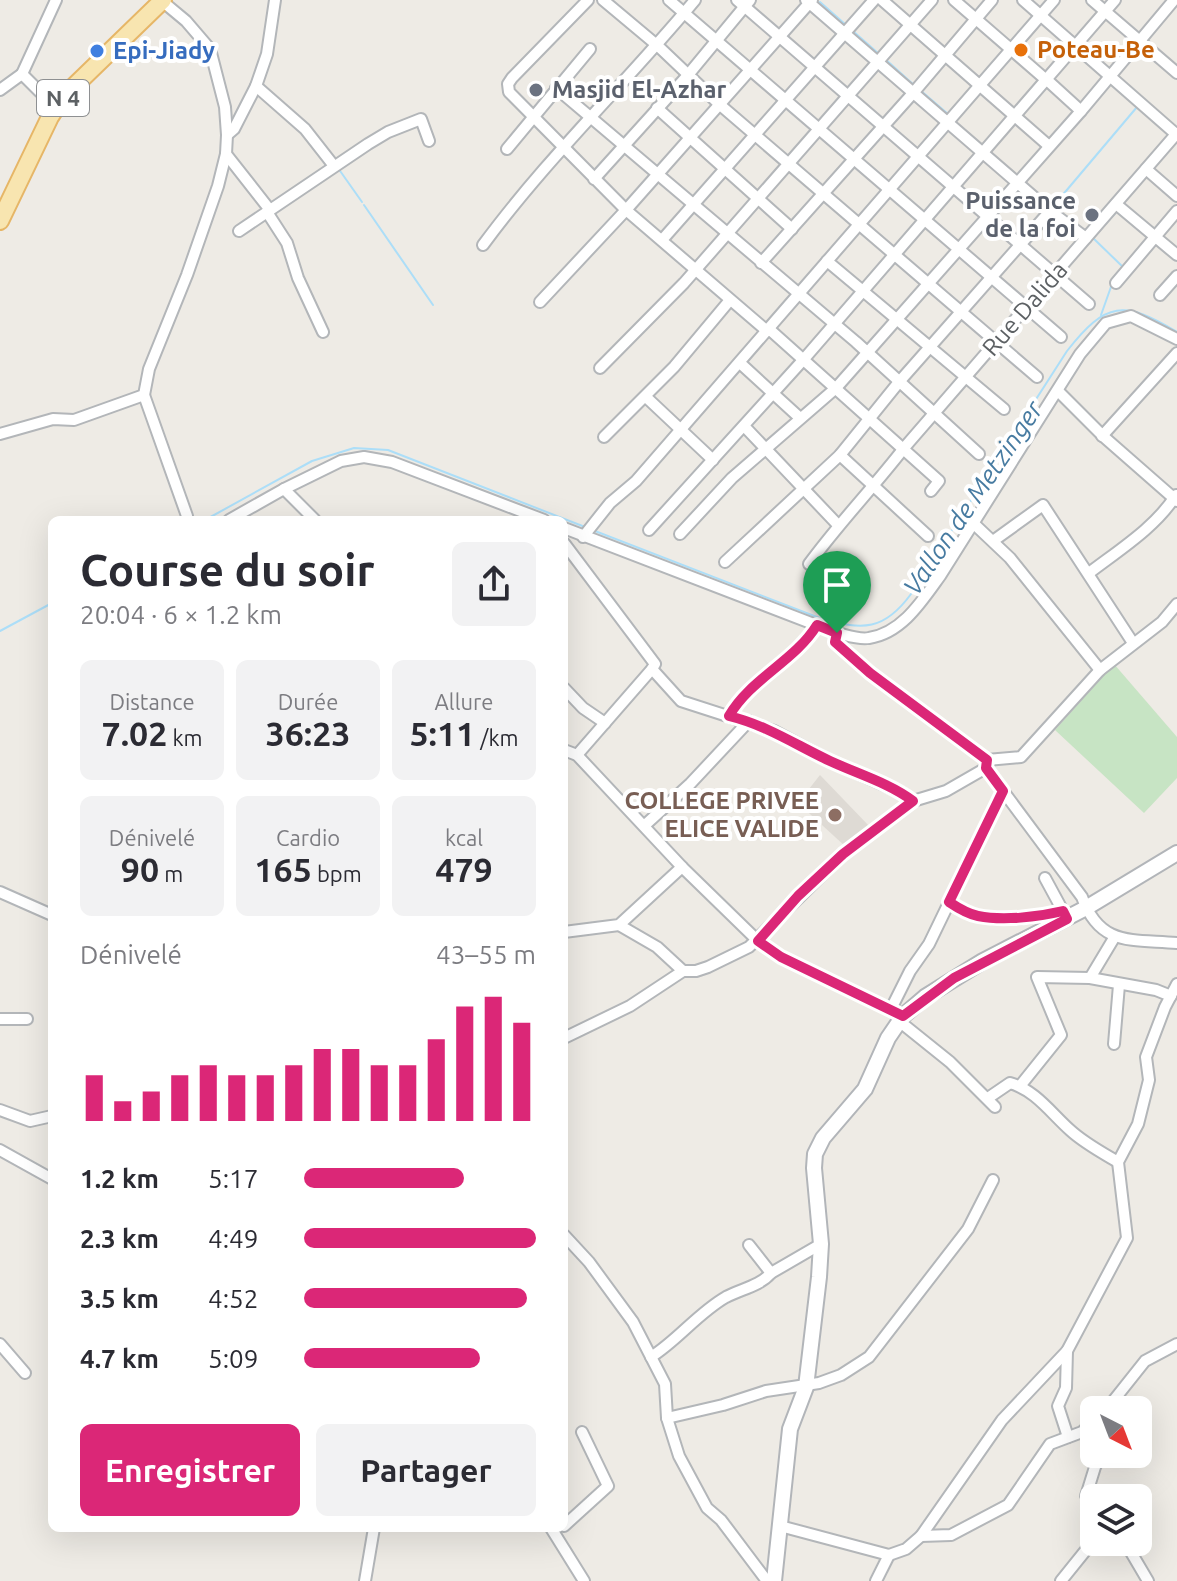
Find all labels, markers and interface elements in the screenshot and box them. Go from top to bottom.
place label: Poteau-Be [1037,36,1155,63]
place label: Epi-Jiady [113,37,215,64]
marker: Poteau-Be [1012,41,1030,59]
marker: Epi-Jiady [88,42,106,60]
place label: Masjid El-Azhar [552,76,727,103]
road number: N 4 [37,80,89,116]
marker: Masjid El-Azhar [527,81,545,99]
place label: Puissance de la foi [965,187,1076,242]
marker: Puissance de la foi [1083,206,1101,224]
street label: Rue Dalida [977,256,1073,361]
water label: Vallon de Metzinger [897,395,1049,600]
button: share [452,542,536,626]
text: Course du soir [80,545,375,594]
pin [803,551,871,633]
icon: arrive [815,563,859,607]
text: 20:04 · 6 × 1.2 km [80,600,282,629]
text: Distance [109,689,195,714]
text: Durée [278,689,338,714]
text: Allure [435,689,493,714]
text: 7.02 [101,714,167,752]
text: 36:23 [265,714,351,752]
text: 5:11 [409,714,475,752]
text: km [167,725,203,750]
text: /km [475,725,519,750]
place label: COLLEGE PRIVEE ELICE VALIDE [625,787,819,842]
marker: COLLEGE PRIVEE ELICE VALIDE [826,806,844,824]
text: Dénivelé [109,825,195,850]
text: Cardio [276,825,340,850]
text: kcal [445,825,483,850]
text: 90 [121,850,159,888]
text: 165 [254,850,312,888]
text: 479 [435,850,493,888]
text: m [159,861,183,886]
text: bpm [312,861,362,886]
text: Dénivelé [80,940,182,969]
text: 43–55 m [436,940,536,969]
text: 1.2 km [80,1164,159,1193]
text: 5:17 [208,1164,258,1193]
text: 2.3 km [80,1224,159,1253]
text: 4:49 [208,1224,258,1253]
text: 3.5 km [80,1284,159,1313]
text: 4:52 [208,1284,258,1313]
text: 4.7 km [80,1344,159,1373]
text: 5:09 [208,1344,258,1373]
north arrow [1080,1396,1152,1468]
map controls [1080,1396,1152,1556]
button: Enregistrer [80,1424,300,1516]
button: Partager [316,1424,536,1516]
button: layers [1080,1484,1152,1556]

